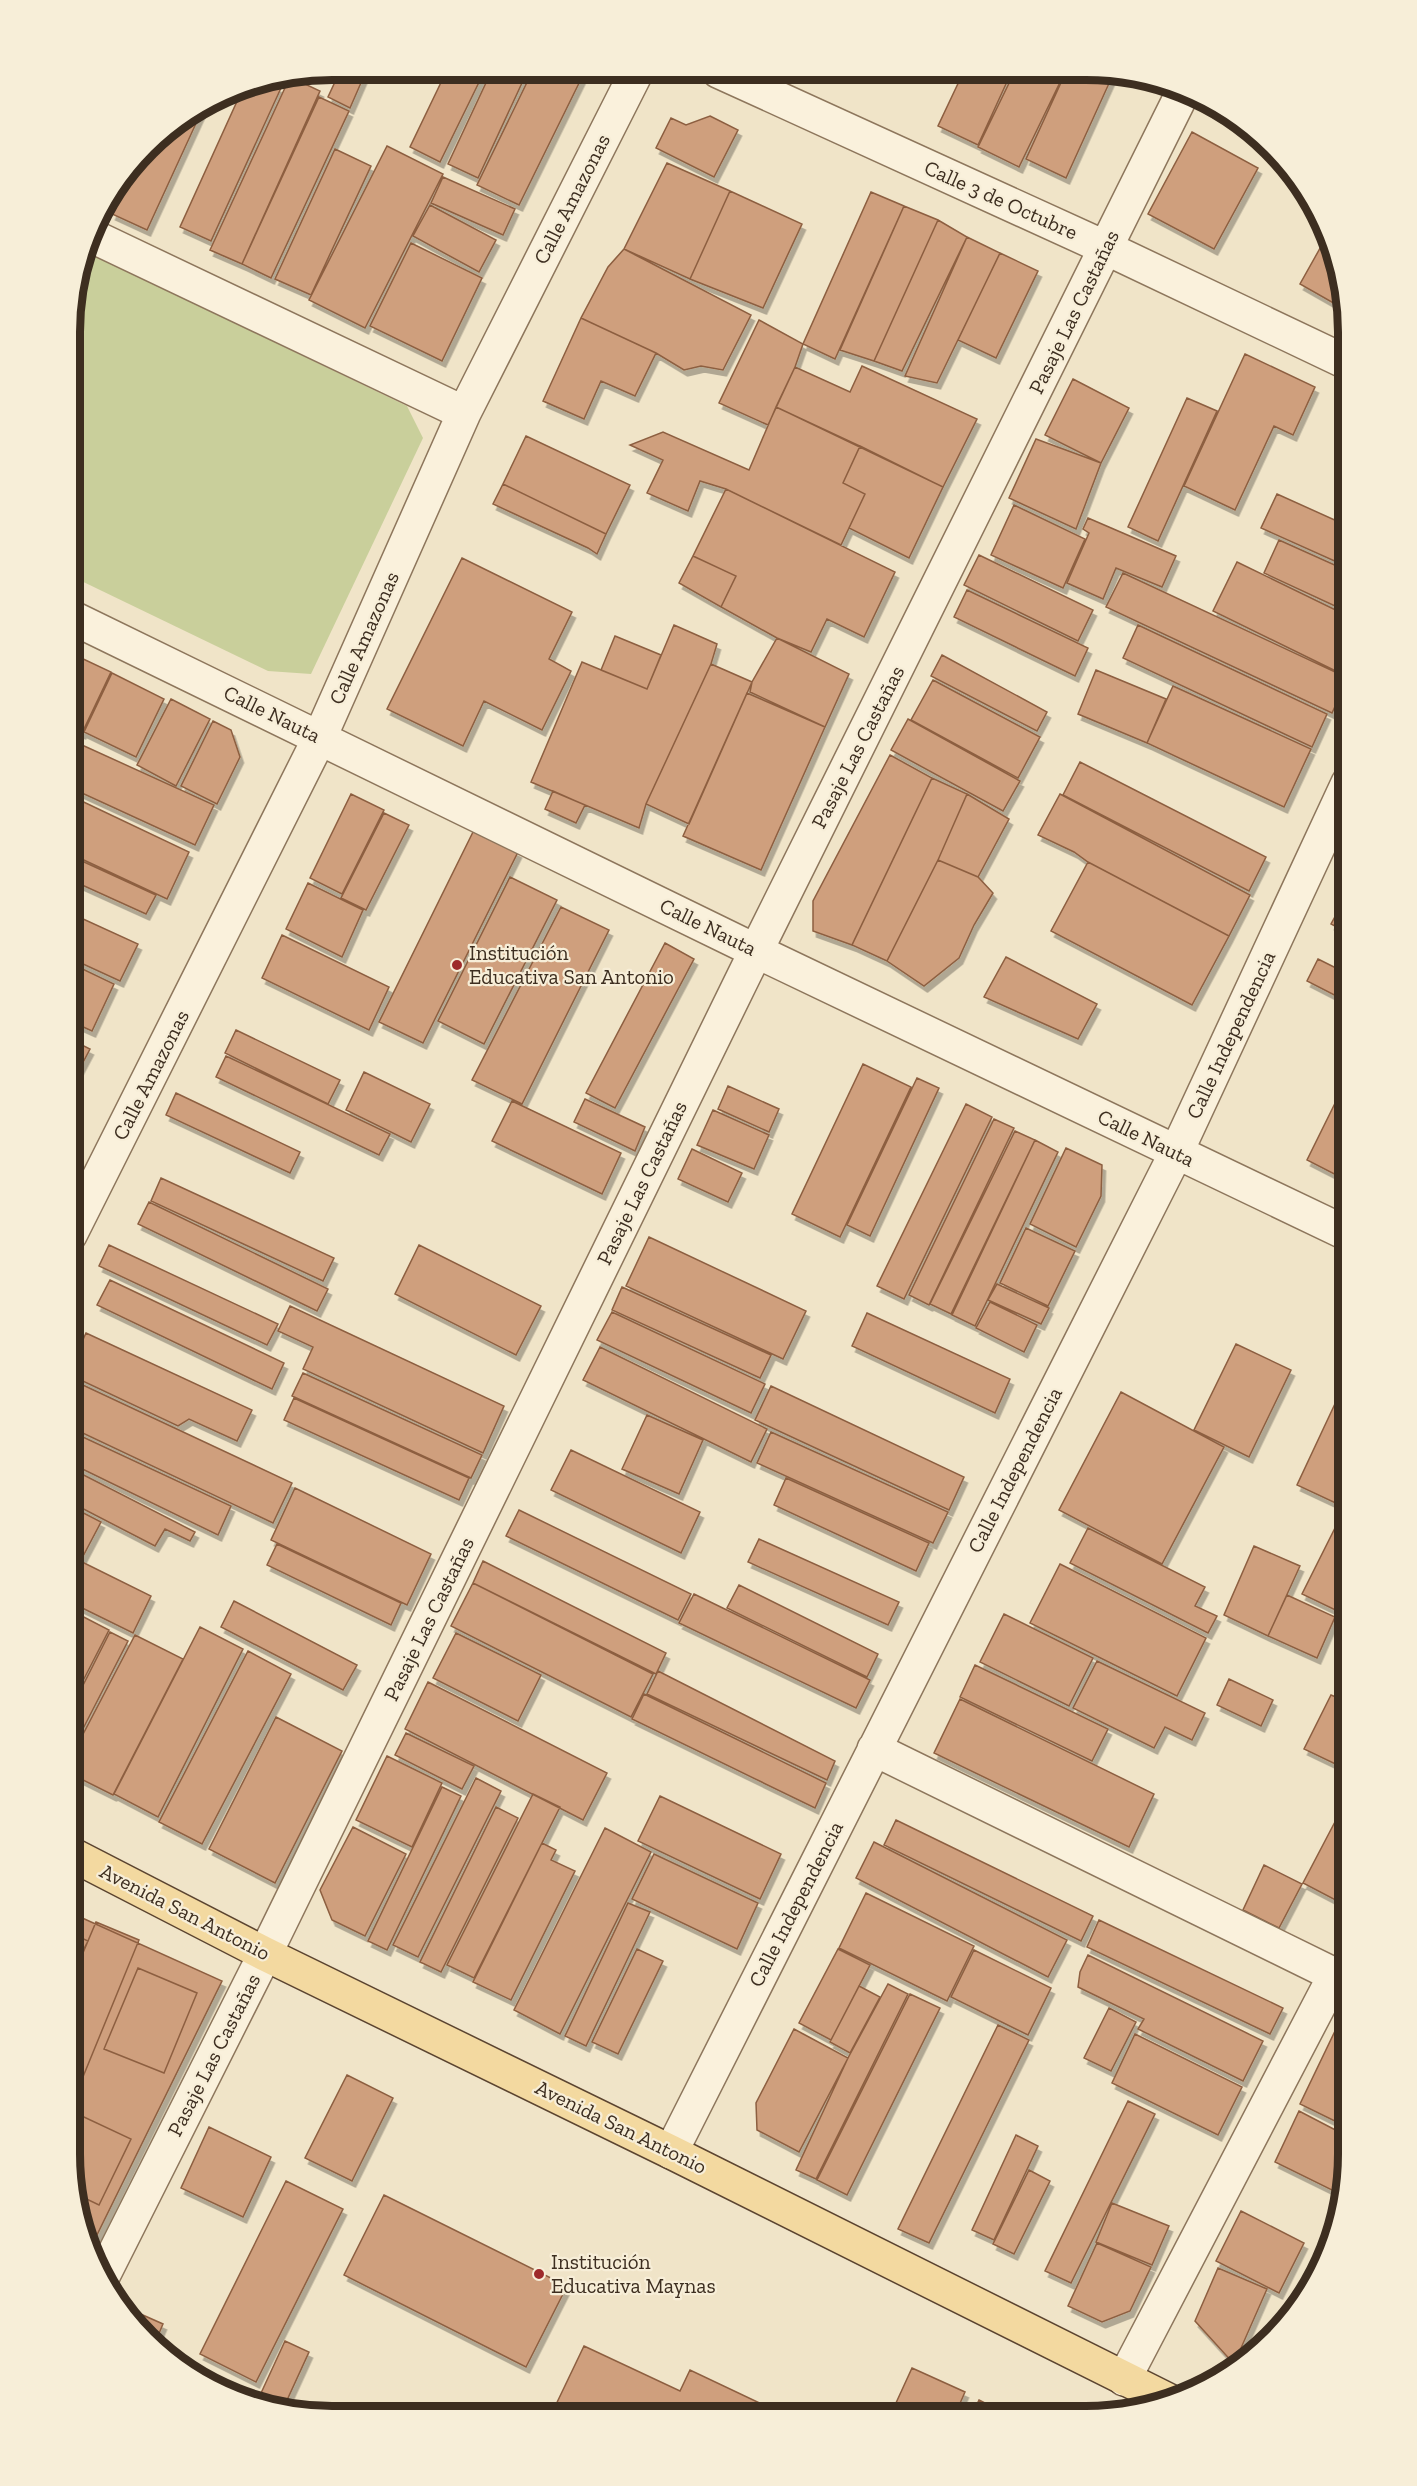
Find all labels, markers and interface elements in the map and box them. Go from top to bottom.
street label: Calle Amazonas [528,130,615,268]
street label: Calle 3 de Octubre [921,155,1082,245]
street label: Pasaje Las Castañas [1023,226,1125,398]
street label: Calle Amazonas [323,568,404,708]
street label: Pasaje Las Castañas [806,661,910,833]
street label: Calle Nauta [220,679,325,748]
street label: Calle Nauta [656,892,761,961]
place label: Institución Educativa San Antonio [469,940,674,989]
street label: Calle Independencia [1181,947,1280,1123]
marker: Institución Educativa San Antonio [450,958,464,972]
street label: Calle Amazonas [107,1006,194,1144]
street label: Pasaje Las Castañas [591,1097,693,1269]
street label: Calle Nauta [1094,1103,1199,1172]
street label: Calle Independencia [962,1383,1067,1557]
street label: Pasaje Las Castañas [378,1533,480,1705]
street label: Calle Independencia [743,1817,848,1991]
street label: Avenida San Antonio [96,1858,274,1965]
street label: Pasaje Las Castañas [162,1969,266,2141]
street label: Avenida San Antonio [531,2074,711,2179]
place label: Institución Educativa Maynas [551,2249,716,2298]
marker: Institución Educativa Maynas [532,2267,546,2281]

